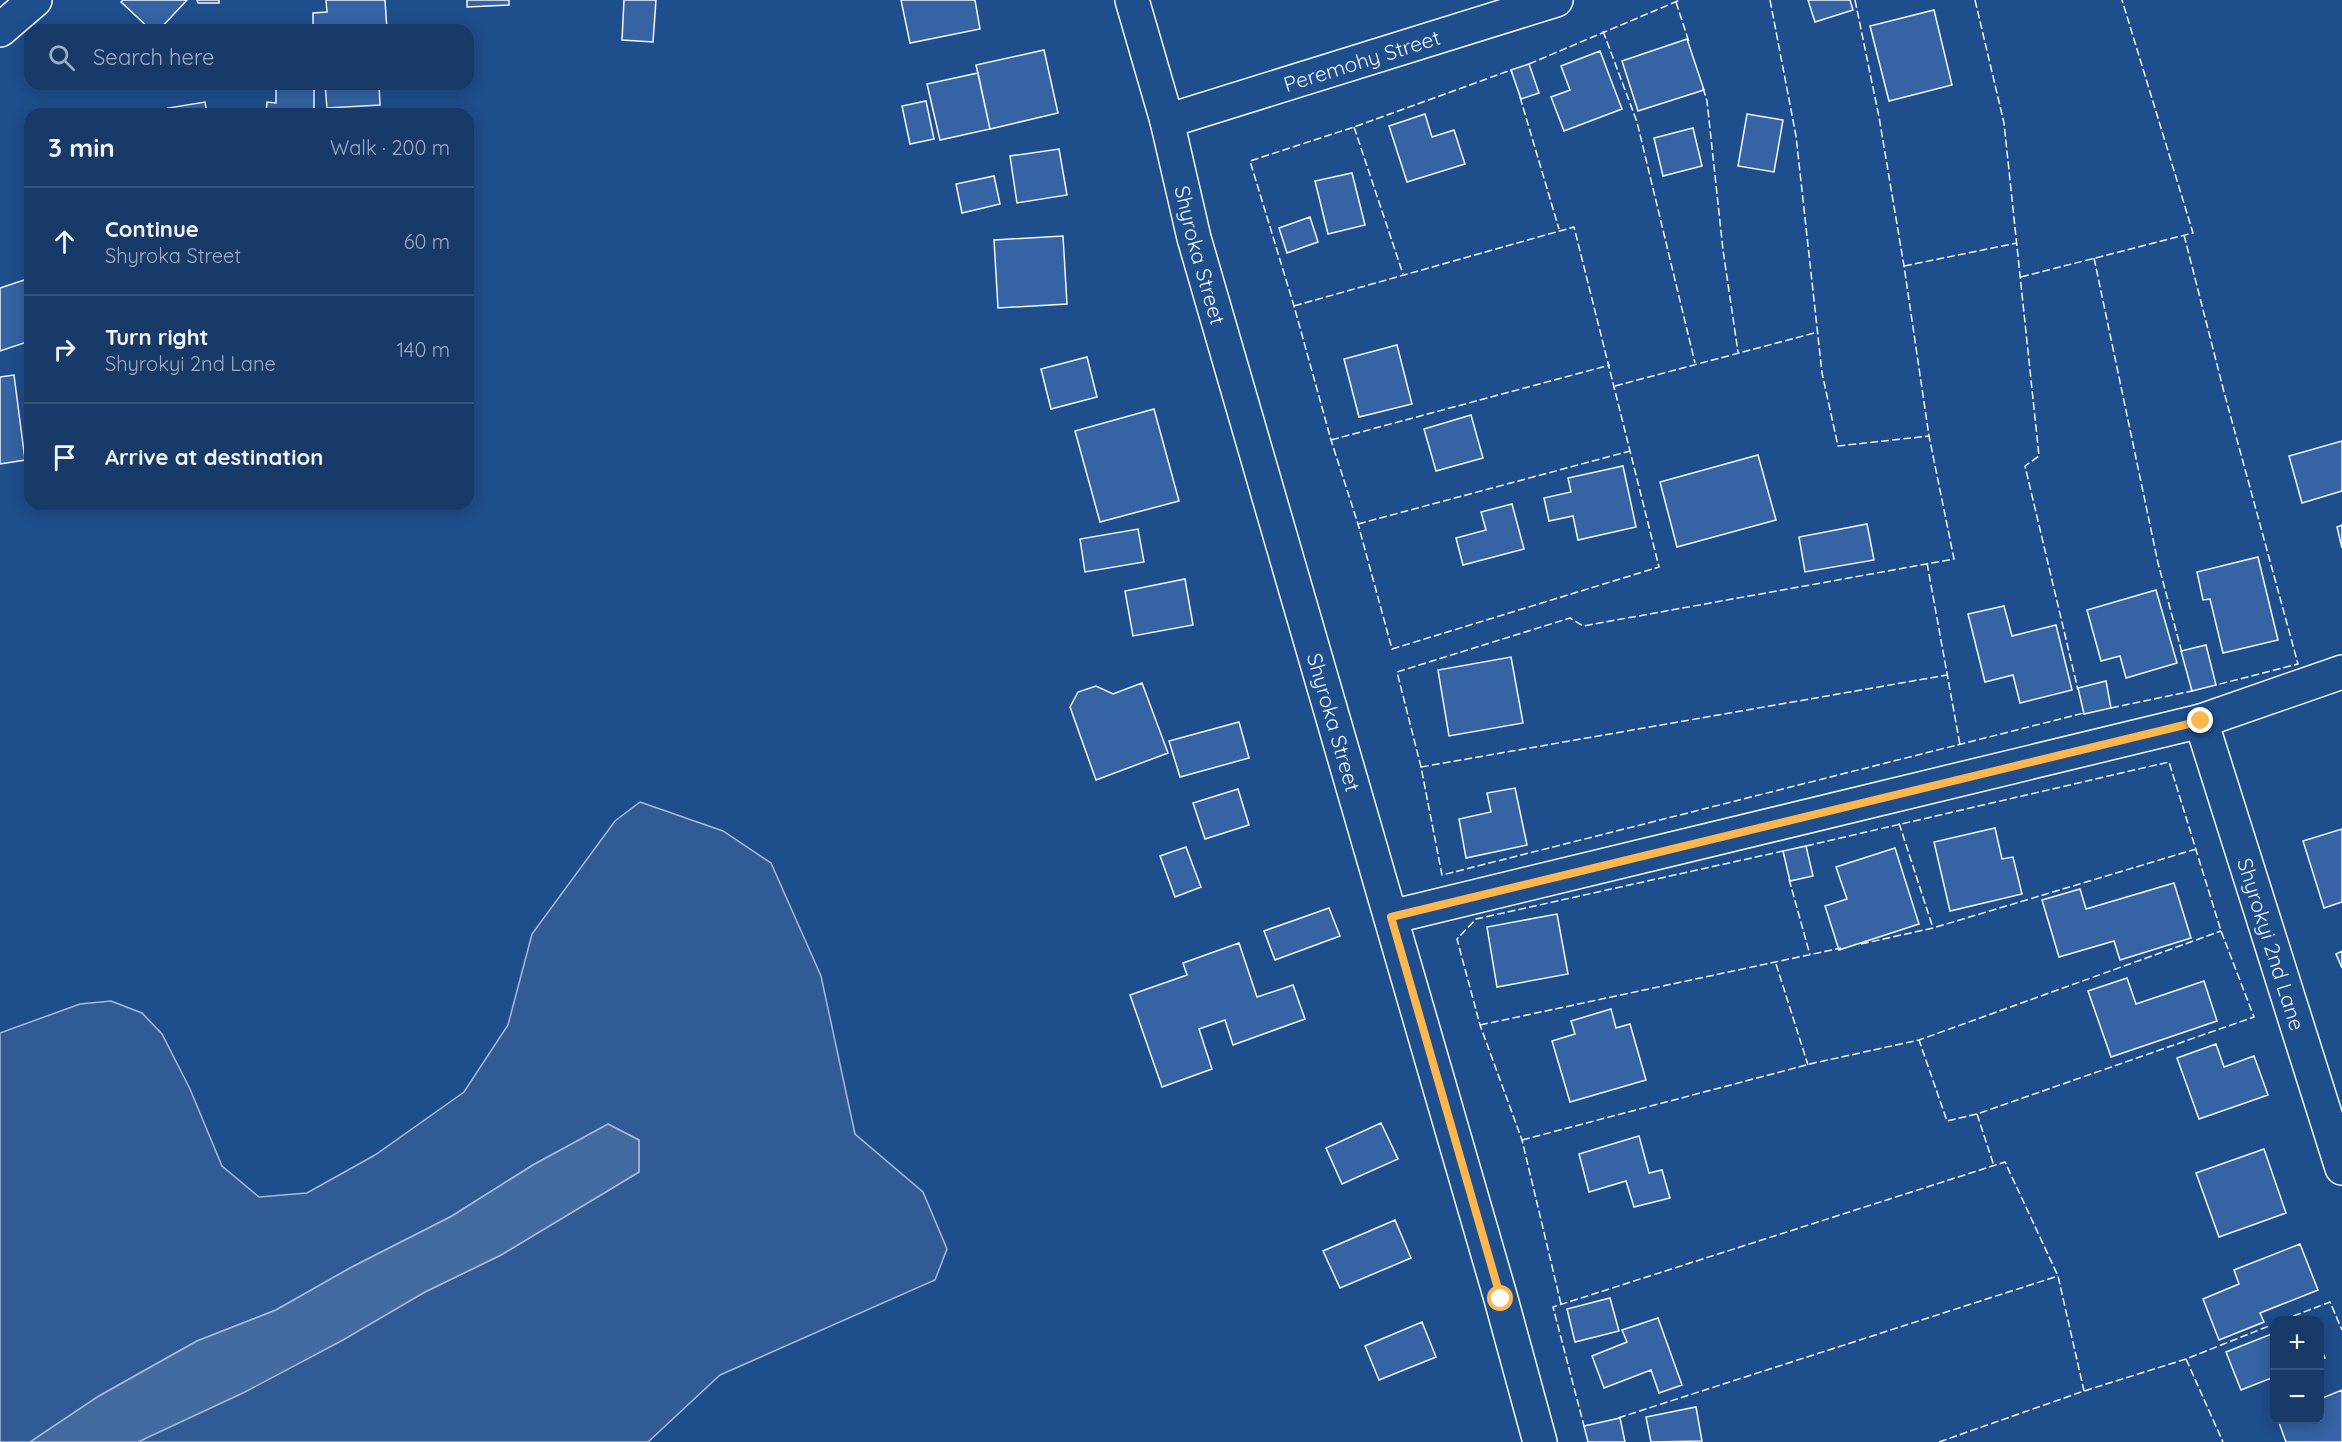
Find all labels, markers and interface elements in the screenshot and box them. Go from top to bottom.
search box [24,24,474,90]
street label: Peremohy Street [1280,24,1443,97]
icon: search [45,41,78,74]
text: Search here [93,43,214,71]
text: 3 min [48,131,115,164]
text: Walk · 200 m [330,135,450,160]
street label: Shyroka Street [1169,183,1231,328]
text: Continue [105,215,199,243]
icon: ahead [48,225,81,258]
text: 60 m [404,229,450,254]
text: Shyroka Street [105,243,241,268]
text: Turn right [105,323,209,351]
icon: right [48,333,81,366]
text: 140 m [397,337,450,362]
text: Shyrokyi 2nd Lane [105,351,276,376]
icon: arrive [48,441,81,474]
text: Arrive at destination [105,443,323,471]
street label: Shyroka Street [1302,650,1366,794]
route end [2187,707,2213,733]
street label: Shyrokyi 2nd Lane [2232,855,2311,1034]
route start [1487,1285,1513,1311]
map controls [2270,1316,2324,1424]
button: + [2270,1316,2324,1370]
button: − [2270,1370,2324,1424]

